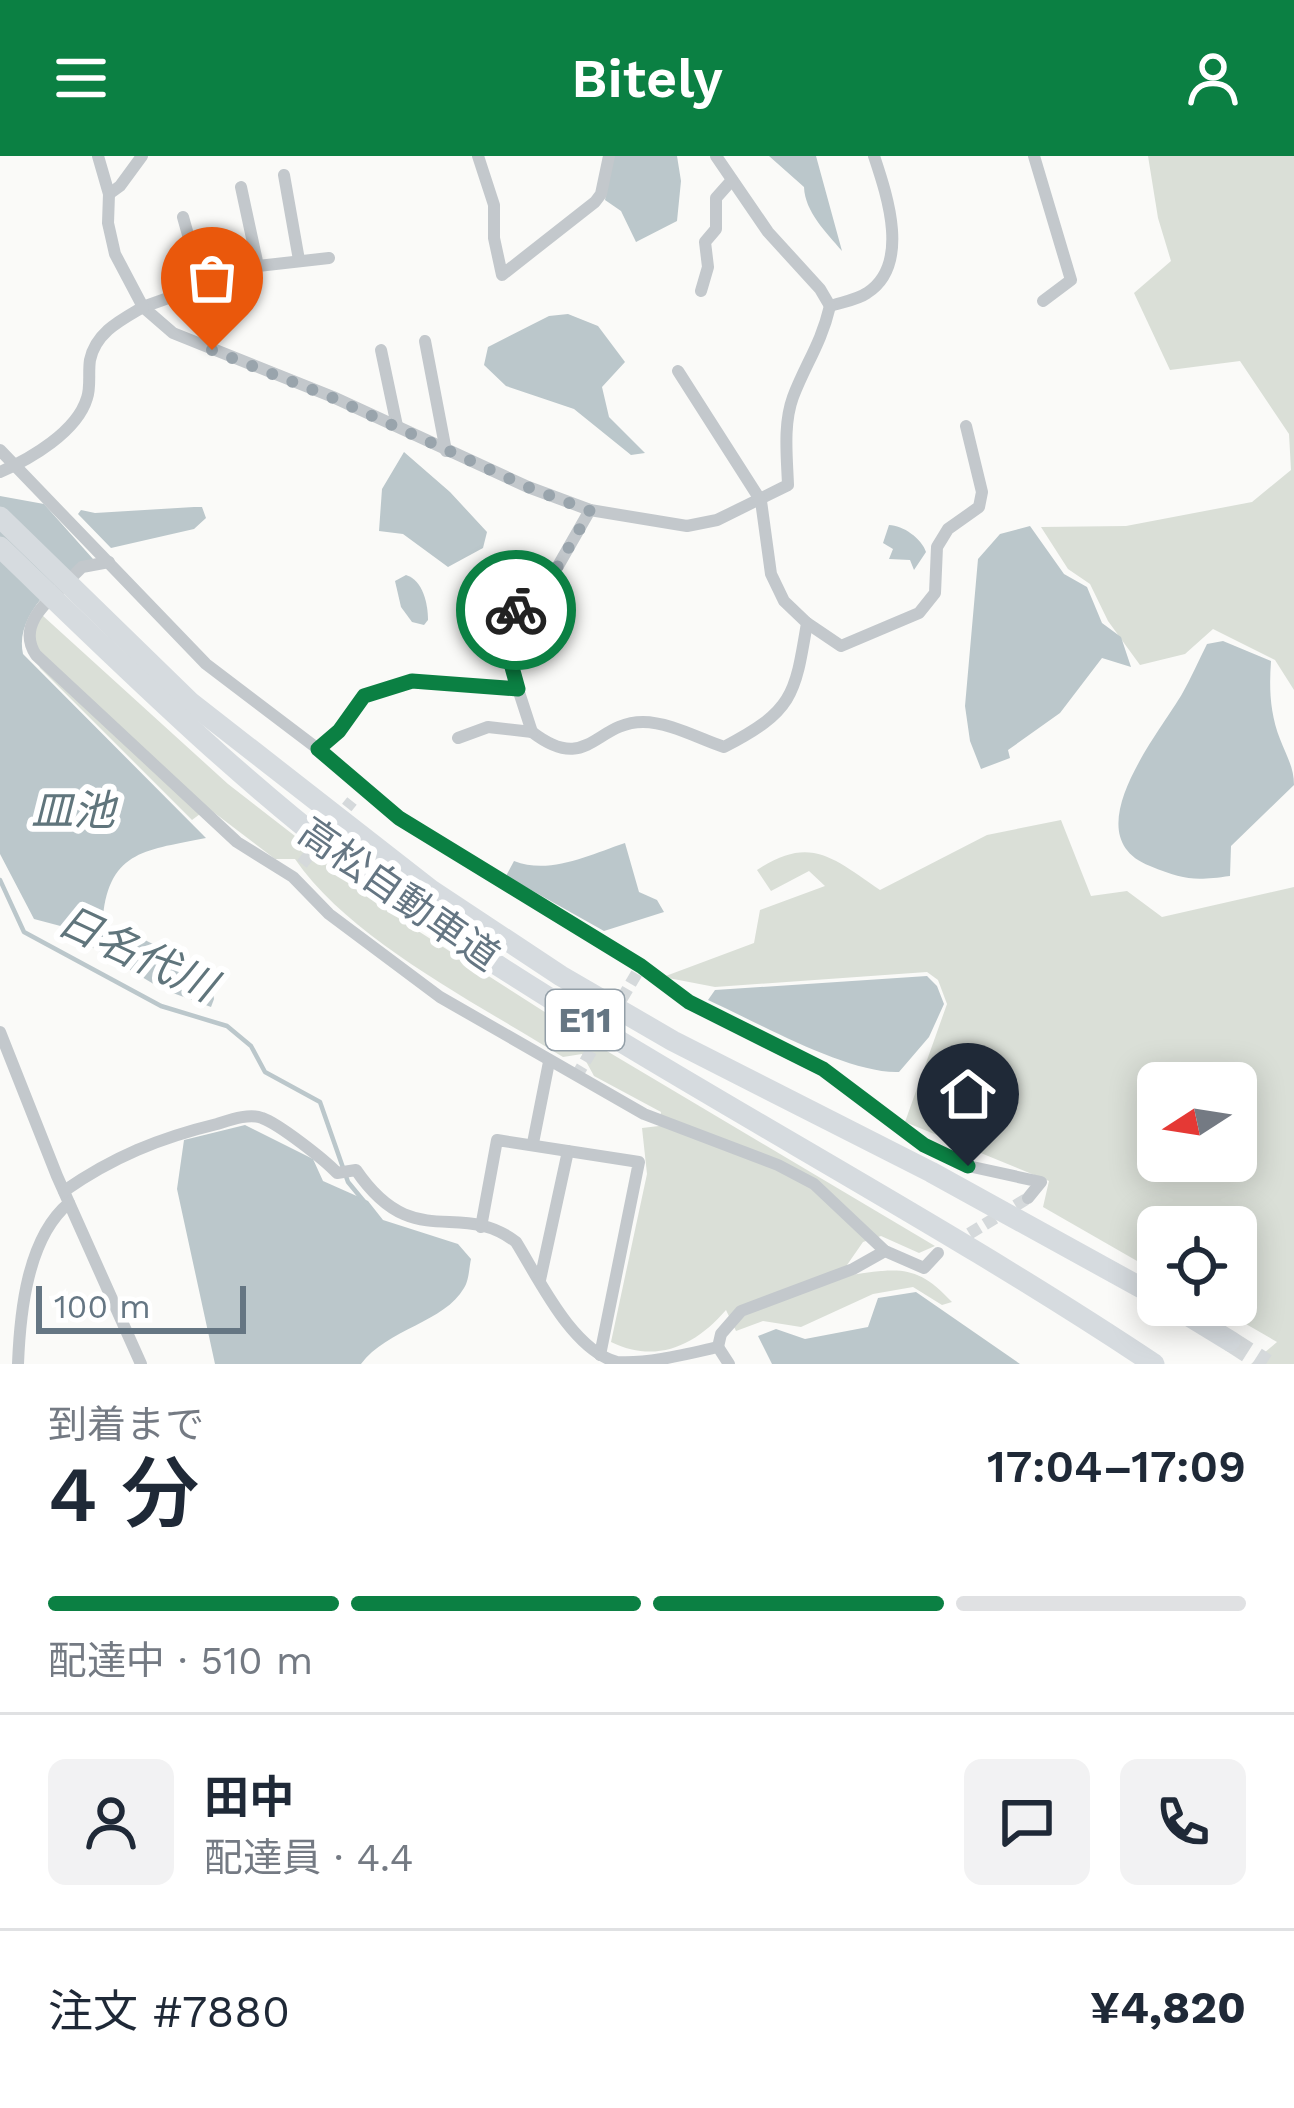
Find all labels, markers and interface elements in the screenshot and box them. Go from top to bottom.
icon: menu [48,45,114,111]
icon: person [1180,45,1246,111]
text: Bitely [571,47,723,110]
pin [161,227,263,350]
icon: bag [179,245,245,311]
courier [456,550,576,670]
icon: bike [483,577,549,643]
water label: 皿池 [31,786,119,835]
street label: 高松自動車道 [290,808,508,980]
water label: 日名代川 [51,895,227,1012]
road number: E11 [546,990,624,1050]
pin [917,1043,1019,1166]
icon: home [935,1061,1001,1127]
north arrow [1137,1062,1257,1182]
map controls [1137,1062,1257,1326]
button: locate [1137,1206,1257,1326]
scale bar [36,1280,246,1333]
text: 100 m [54,1287,151,1326]
text: 到着まで [48,1402,204,1447]
text: 17:04–17:09 [987,1440,1246,1493]
text: 4 分 [48,1448,199,1540]
text: 配達中 · 510 m [48,1638,313,1683]
button: person [48,1759,174,1885]
button: chat [964,1759,1090,1885]
button: phone [1120,1759,1246,1885]
text: 田中 [204,1771,294,1824]
text: 配達員 · 4.4 [204,1835,414,1880]
text: ¥4,820 [1090,1981,1246,2034]
text: 注文 #7880 [48,1985,290,2038]

